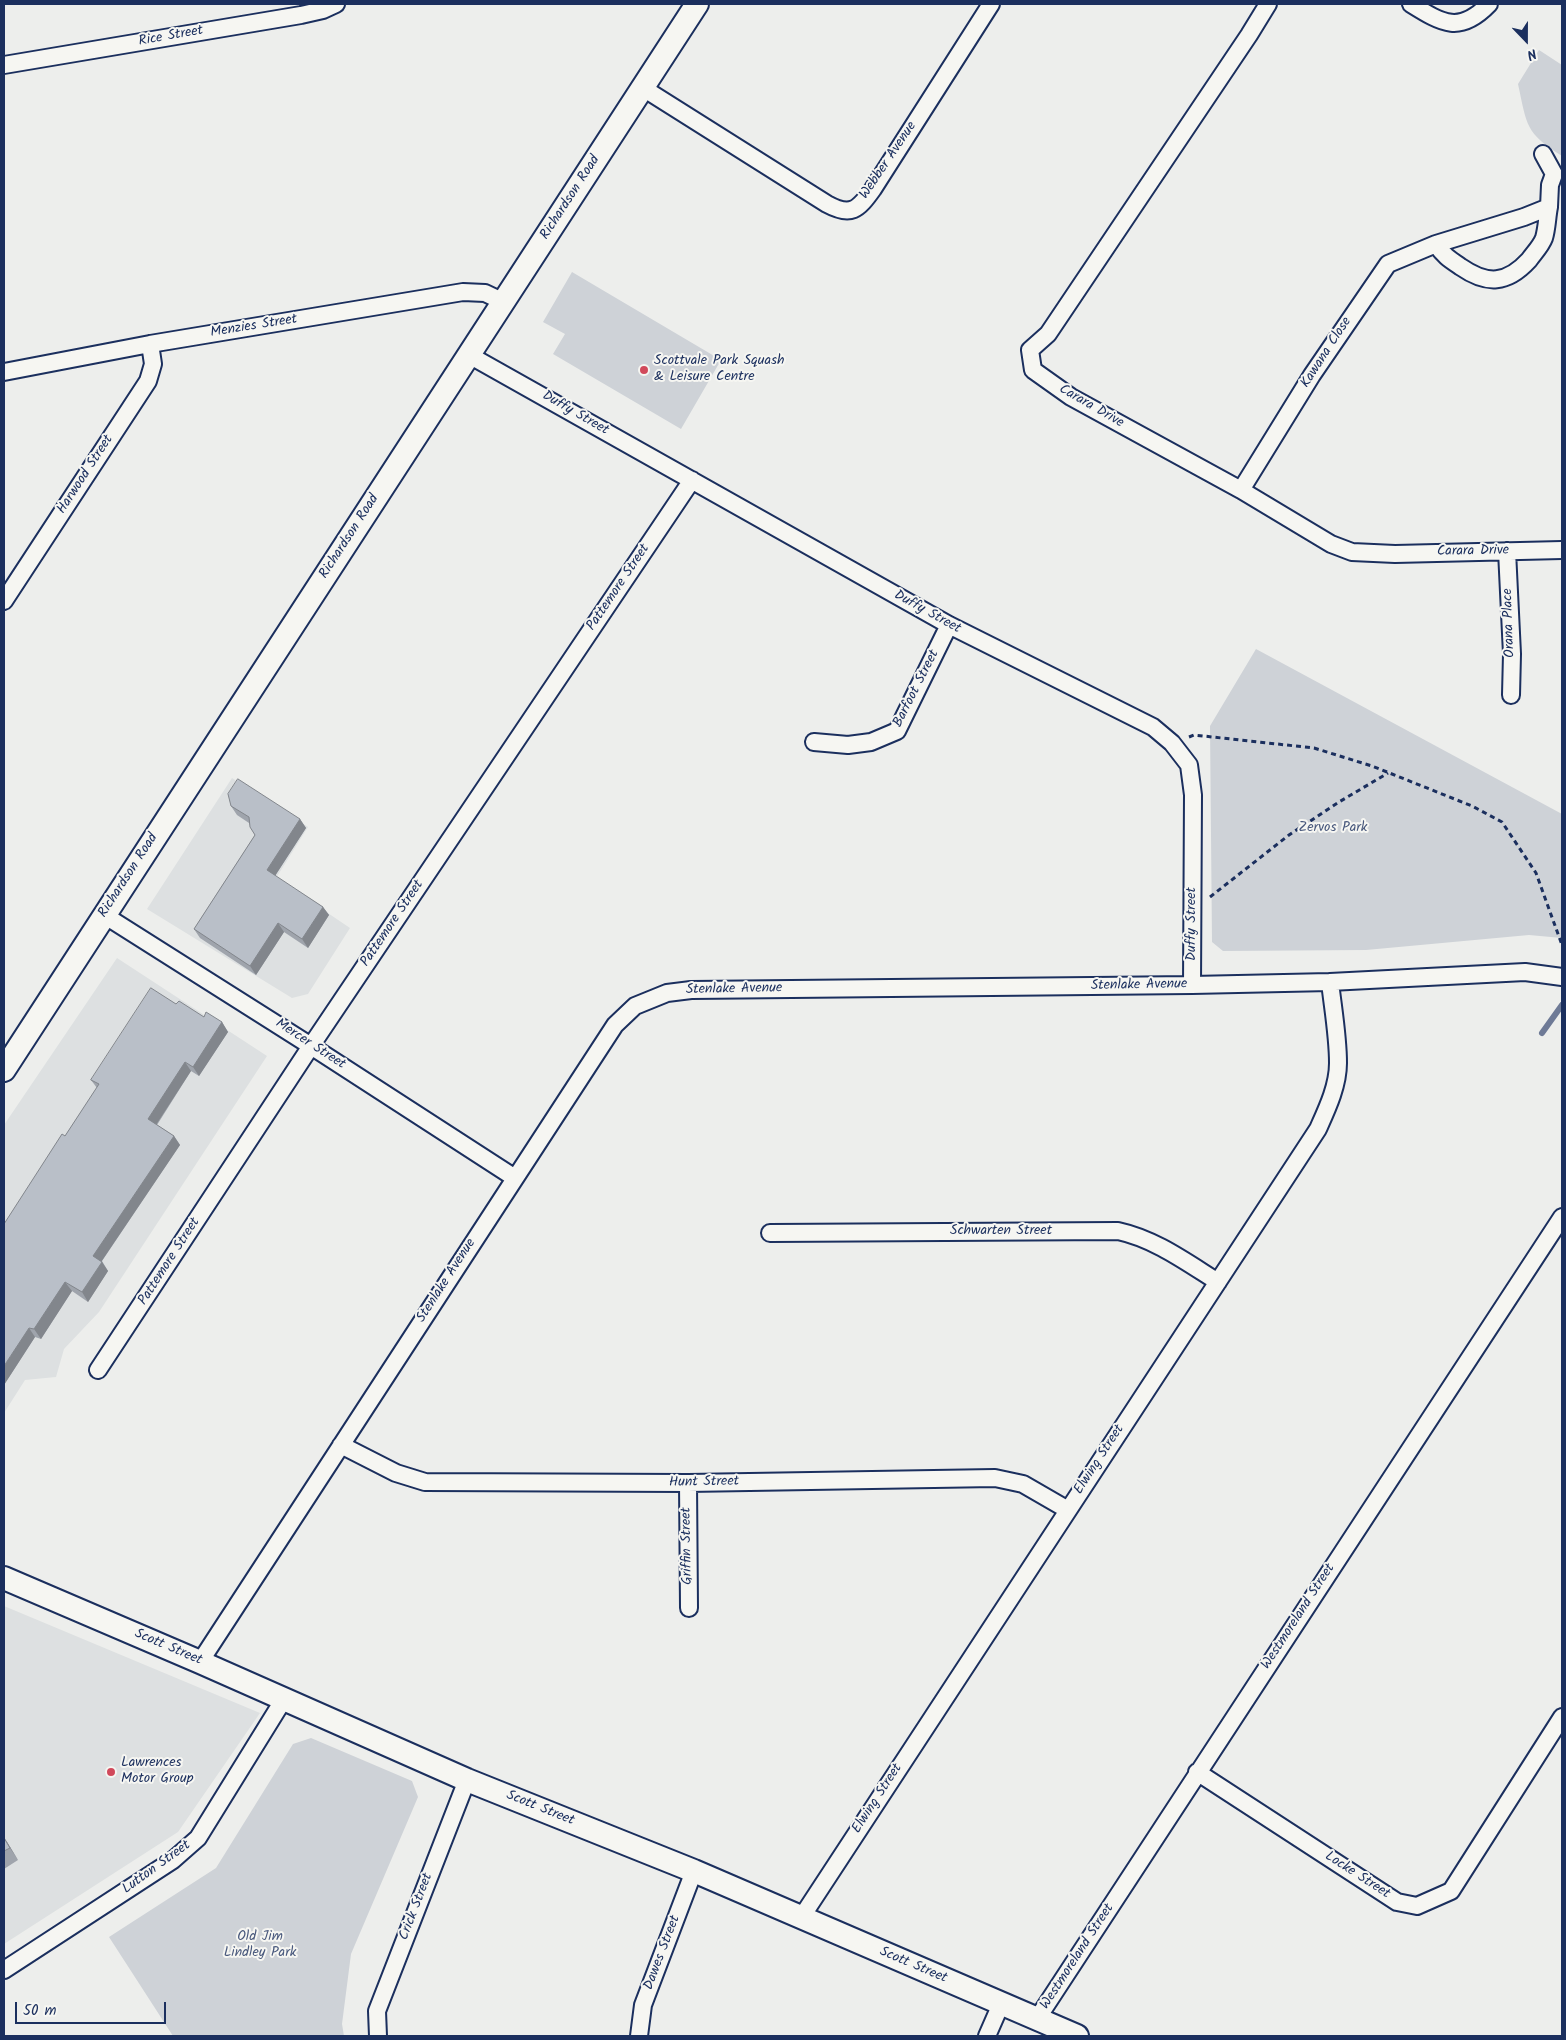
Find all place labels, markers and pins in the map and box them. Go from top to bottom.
place label: Scottvale Park Squash & Leisure Centre [654,354,784,387]
marker: Scottvale Park Squash & Leisure Centre [638,364,650,376]
place label: Lawrences Motor Group [121,1756,193,1788]
marker: Lawrences Motor Group [105,1766,117,1778]

